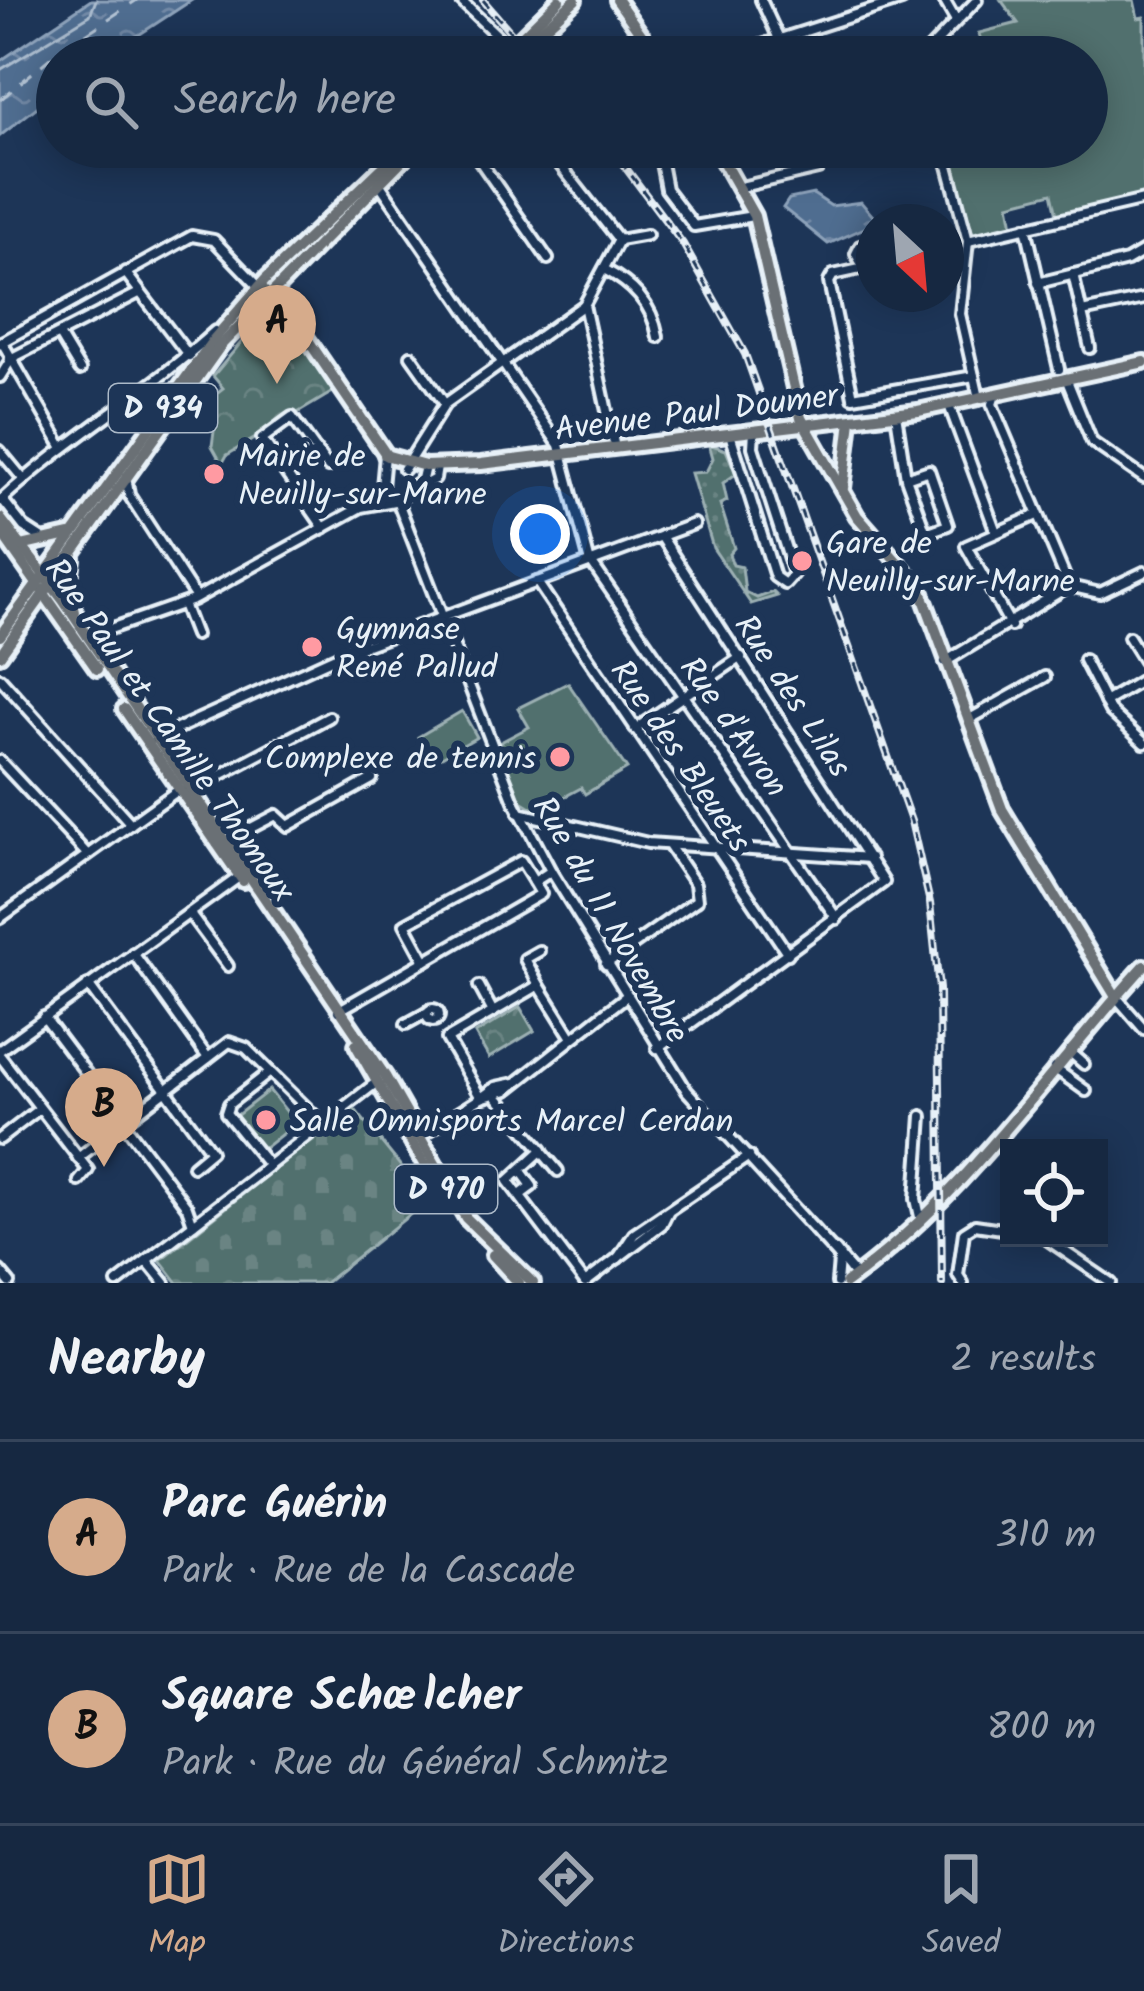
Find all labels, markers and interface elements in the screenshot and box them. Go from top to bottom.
search box [36,36,1108,168]
text: Search here [174,66,396,138]
icon: search [78,69,144,135]
north arrow [856,204,964,312]
pin: A [238,285,316,384]
street label: Avenue Paul Doumer [552,371,843,458]
road number: D 934 [109,384,217,432]
place label: Mairie de Neuilly-sur-Marne [238,432,487,523]
marker: Mairie de Neuilly-sur-Marne [201,461,227,487]
your location [510,504,570,564]
place label: Gare de Neuilly-sur-Marne [826,519,1075,610]
street label: Rue Paul et Camille Thomoux [29,548,308,915]
marker: Gare de Neuilly-sur-Marne [789,548,815,574]
place label: Gymnase René Pallud [336,605,499,696]
street label: Rue des Lilas [718,605,864,789]
marker: Gymnase René Pallud [299,634,325,660]
street label: Rue d'Avron [664,646,800,810]
street label: Rue des Bleuets [595,650,764,864]
place label: Complexe de tennis [265,734,536,787]
marker: Complexe de tennis [547,744,573,770]
street label: Rue du 11 Novembre [516,787,702,1055]
pin: B [65,1068,143,1167]
place label: Salle Omnisports Marcel Cerdan [290,1097,733,1150]
marker: Salle Omnisports Marcel Cerdan [253,1107,279,1133]
map controls [1000,1139,1108,1247]
button: locate [1000,1139,1108,1247]
road number: D 970 [395,1165,497,1213]
text: Nearby [48,1321,205,1402]
text: 2 results [951,1330,1096,1392]
text: Parc Guérin [162,1470,387,1542]
text: A [75,1506,99,1568]
text: 310 m [995,1506,1096,1568]
text: Park · Rue de la Cascade [162,1542,575,1604]
text: Square Schœlcher [162,1662,521,1734]
text: B [75,1698,99,1760]
text: 800 m [987,1698,1096,1760]
text: Park · Rue du Général Schmitz [162,1734,669,1796]
tab: Map [144,1846,210,1971]
tab: Directions [497,1846,634,1971]
tab: Saved [922,1846,1000,1971]

